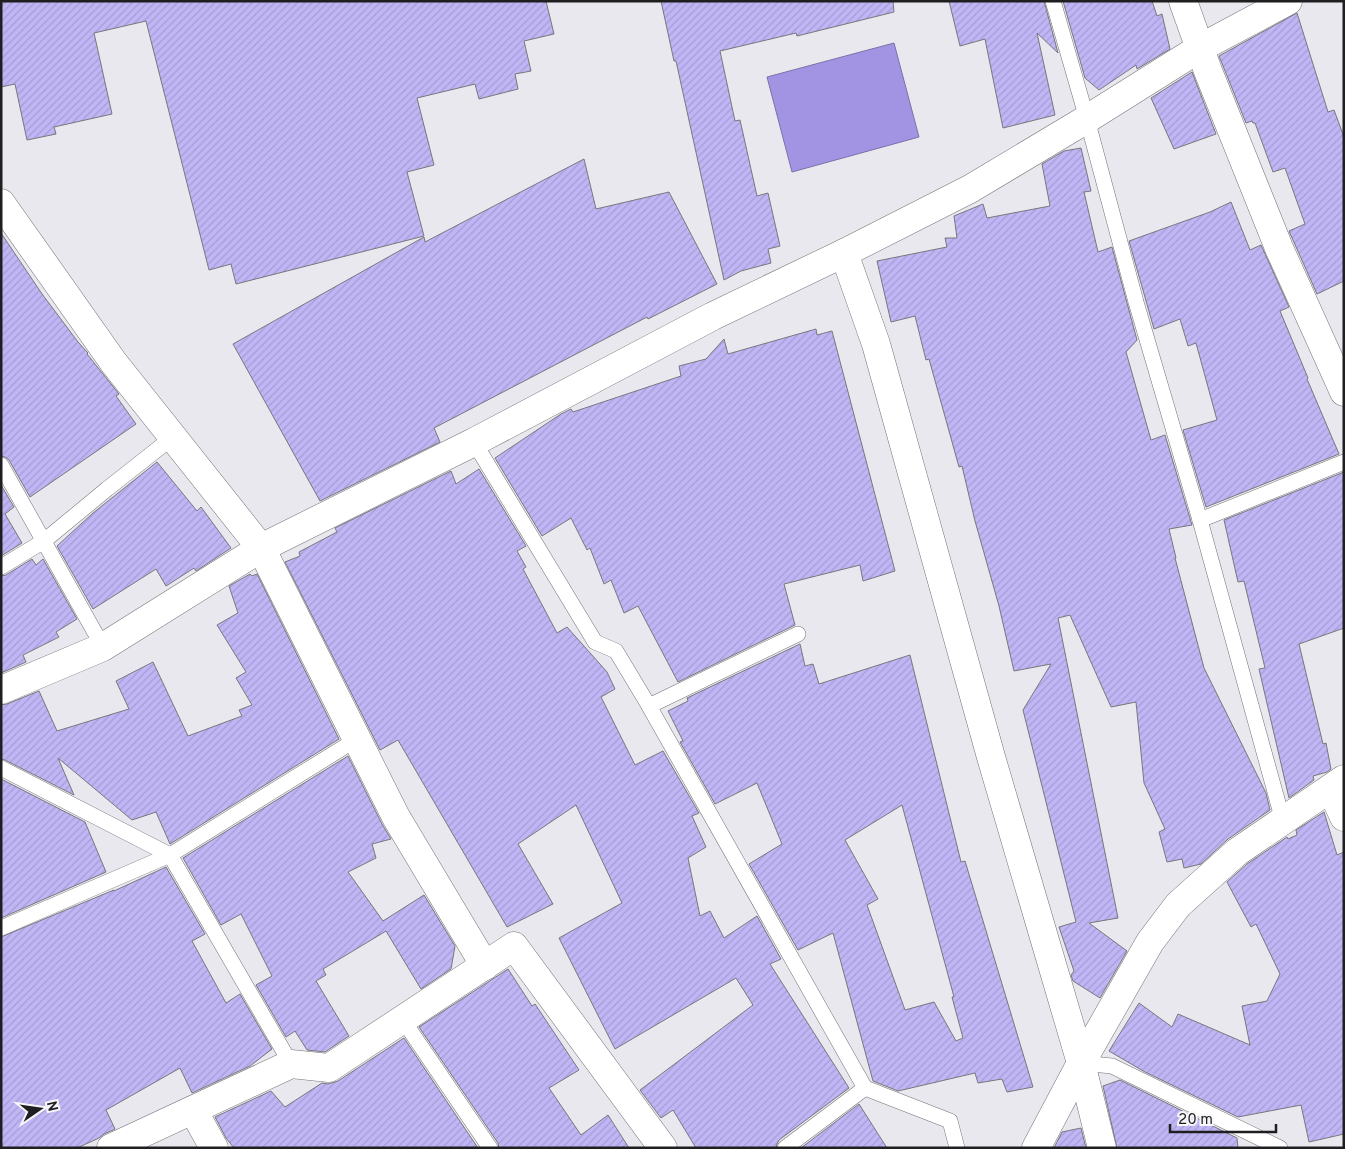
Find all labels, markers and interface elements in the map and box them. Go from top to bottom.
north arrow [15,1084,65,1134]
text: N [42,1100,61,1113]
scale bar [1170,1102,1276,1134]
text: 20 m [1178,1111,1213,1130]

